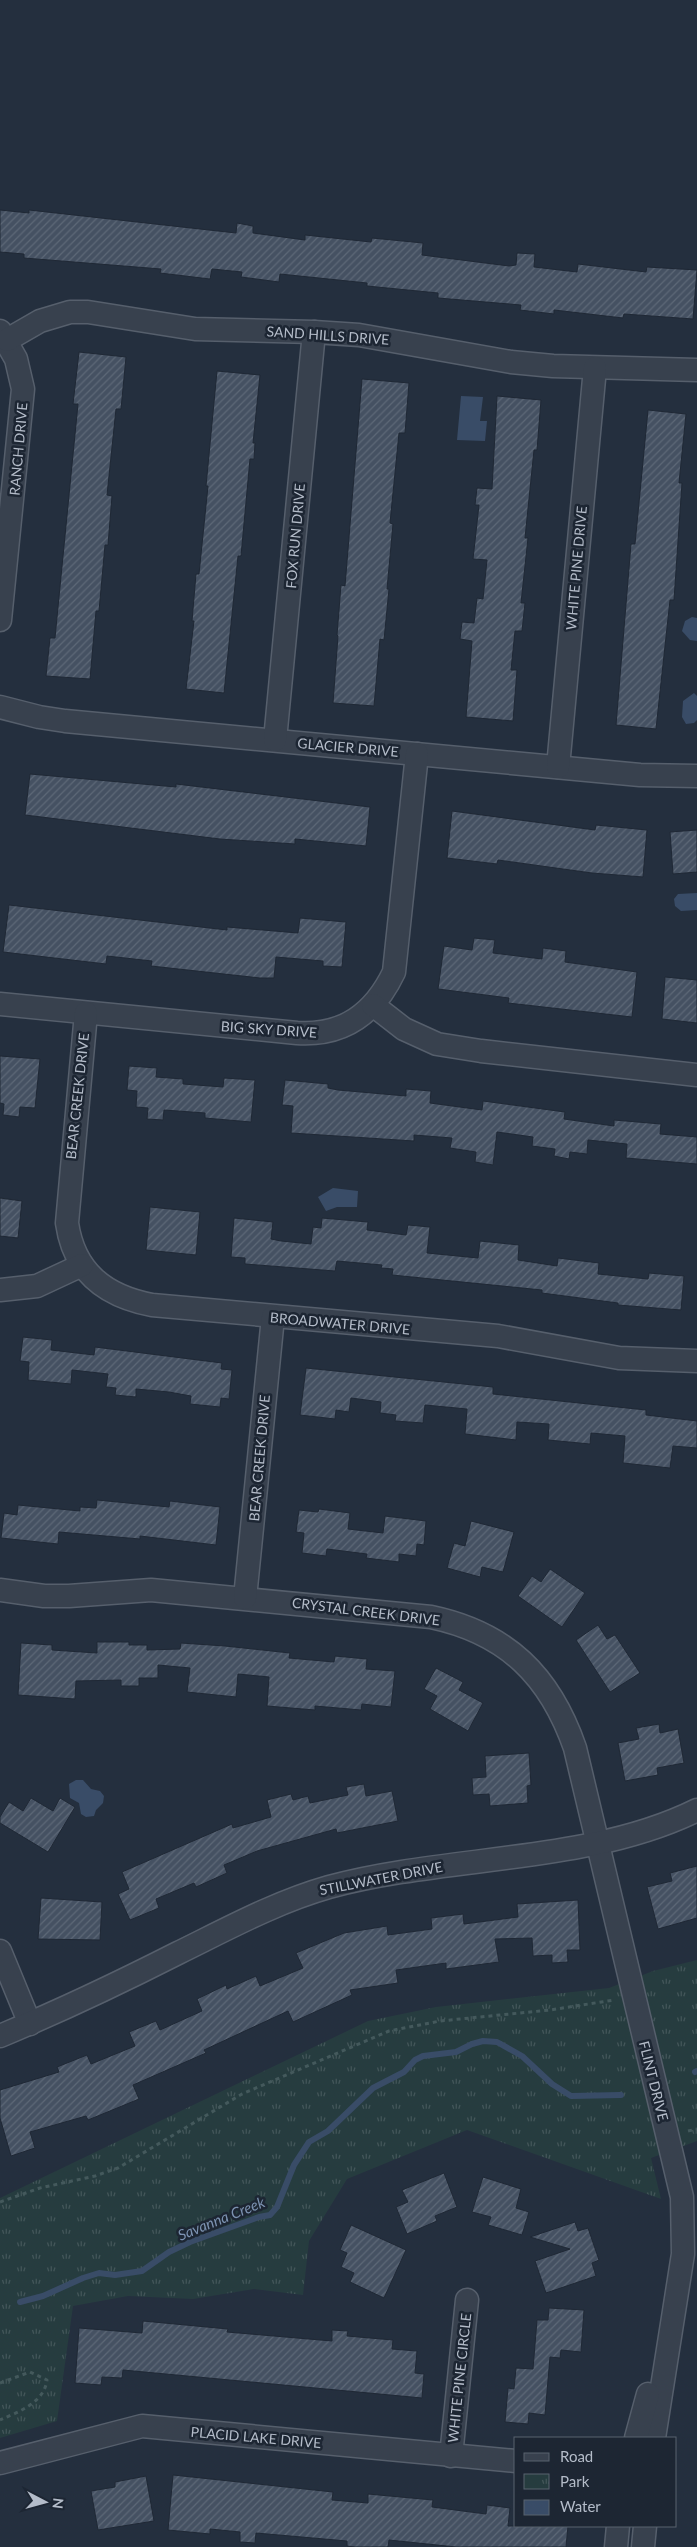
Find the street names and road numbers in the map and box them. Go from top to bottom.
street label: SAND HILLS DRIVE [266,322,390,348]
street label: RANCH DRIVE [5,402,31,496]
street label: FOX RUN DRIVE [282,483,308,589]
street label: WHITE PINE DRIVE [562,505,590,631]
street label: GLACIER DRIVE [297,734,399,760]
street label: BIG SKY DRIVE [220,1017,318,1041]
street label: BEAR CREEK DRIVE [62,1032,92,1160]
street label: BROADWATER DRIVE [269,1308,411,1338]
street label: BEAR CREEK DRIVE [245,1394,273,1522]
street label: CRYSTAL CREEK DRIVE [291,1593,441,1629]
street label: STILLWATER DRIVE [318,1858,444,1898]
street label: FLINT DRIVE [636,2039,672,2123]
street label: WHITE PINE CIRCLE [444,2312,474,2444]
street label: PLACID LAKE DRIVE [190,2423,322,2451]

